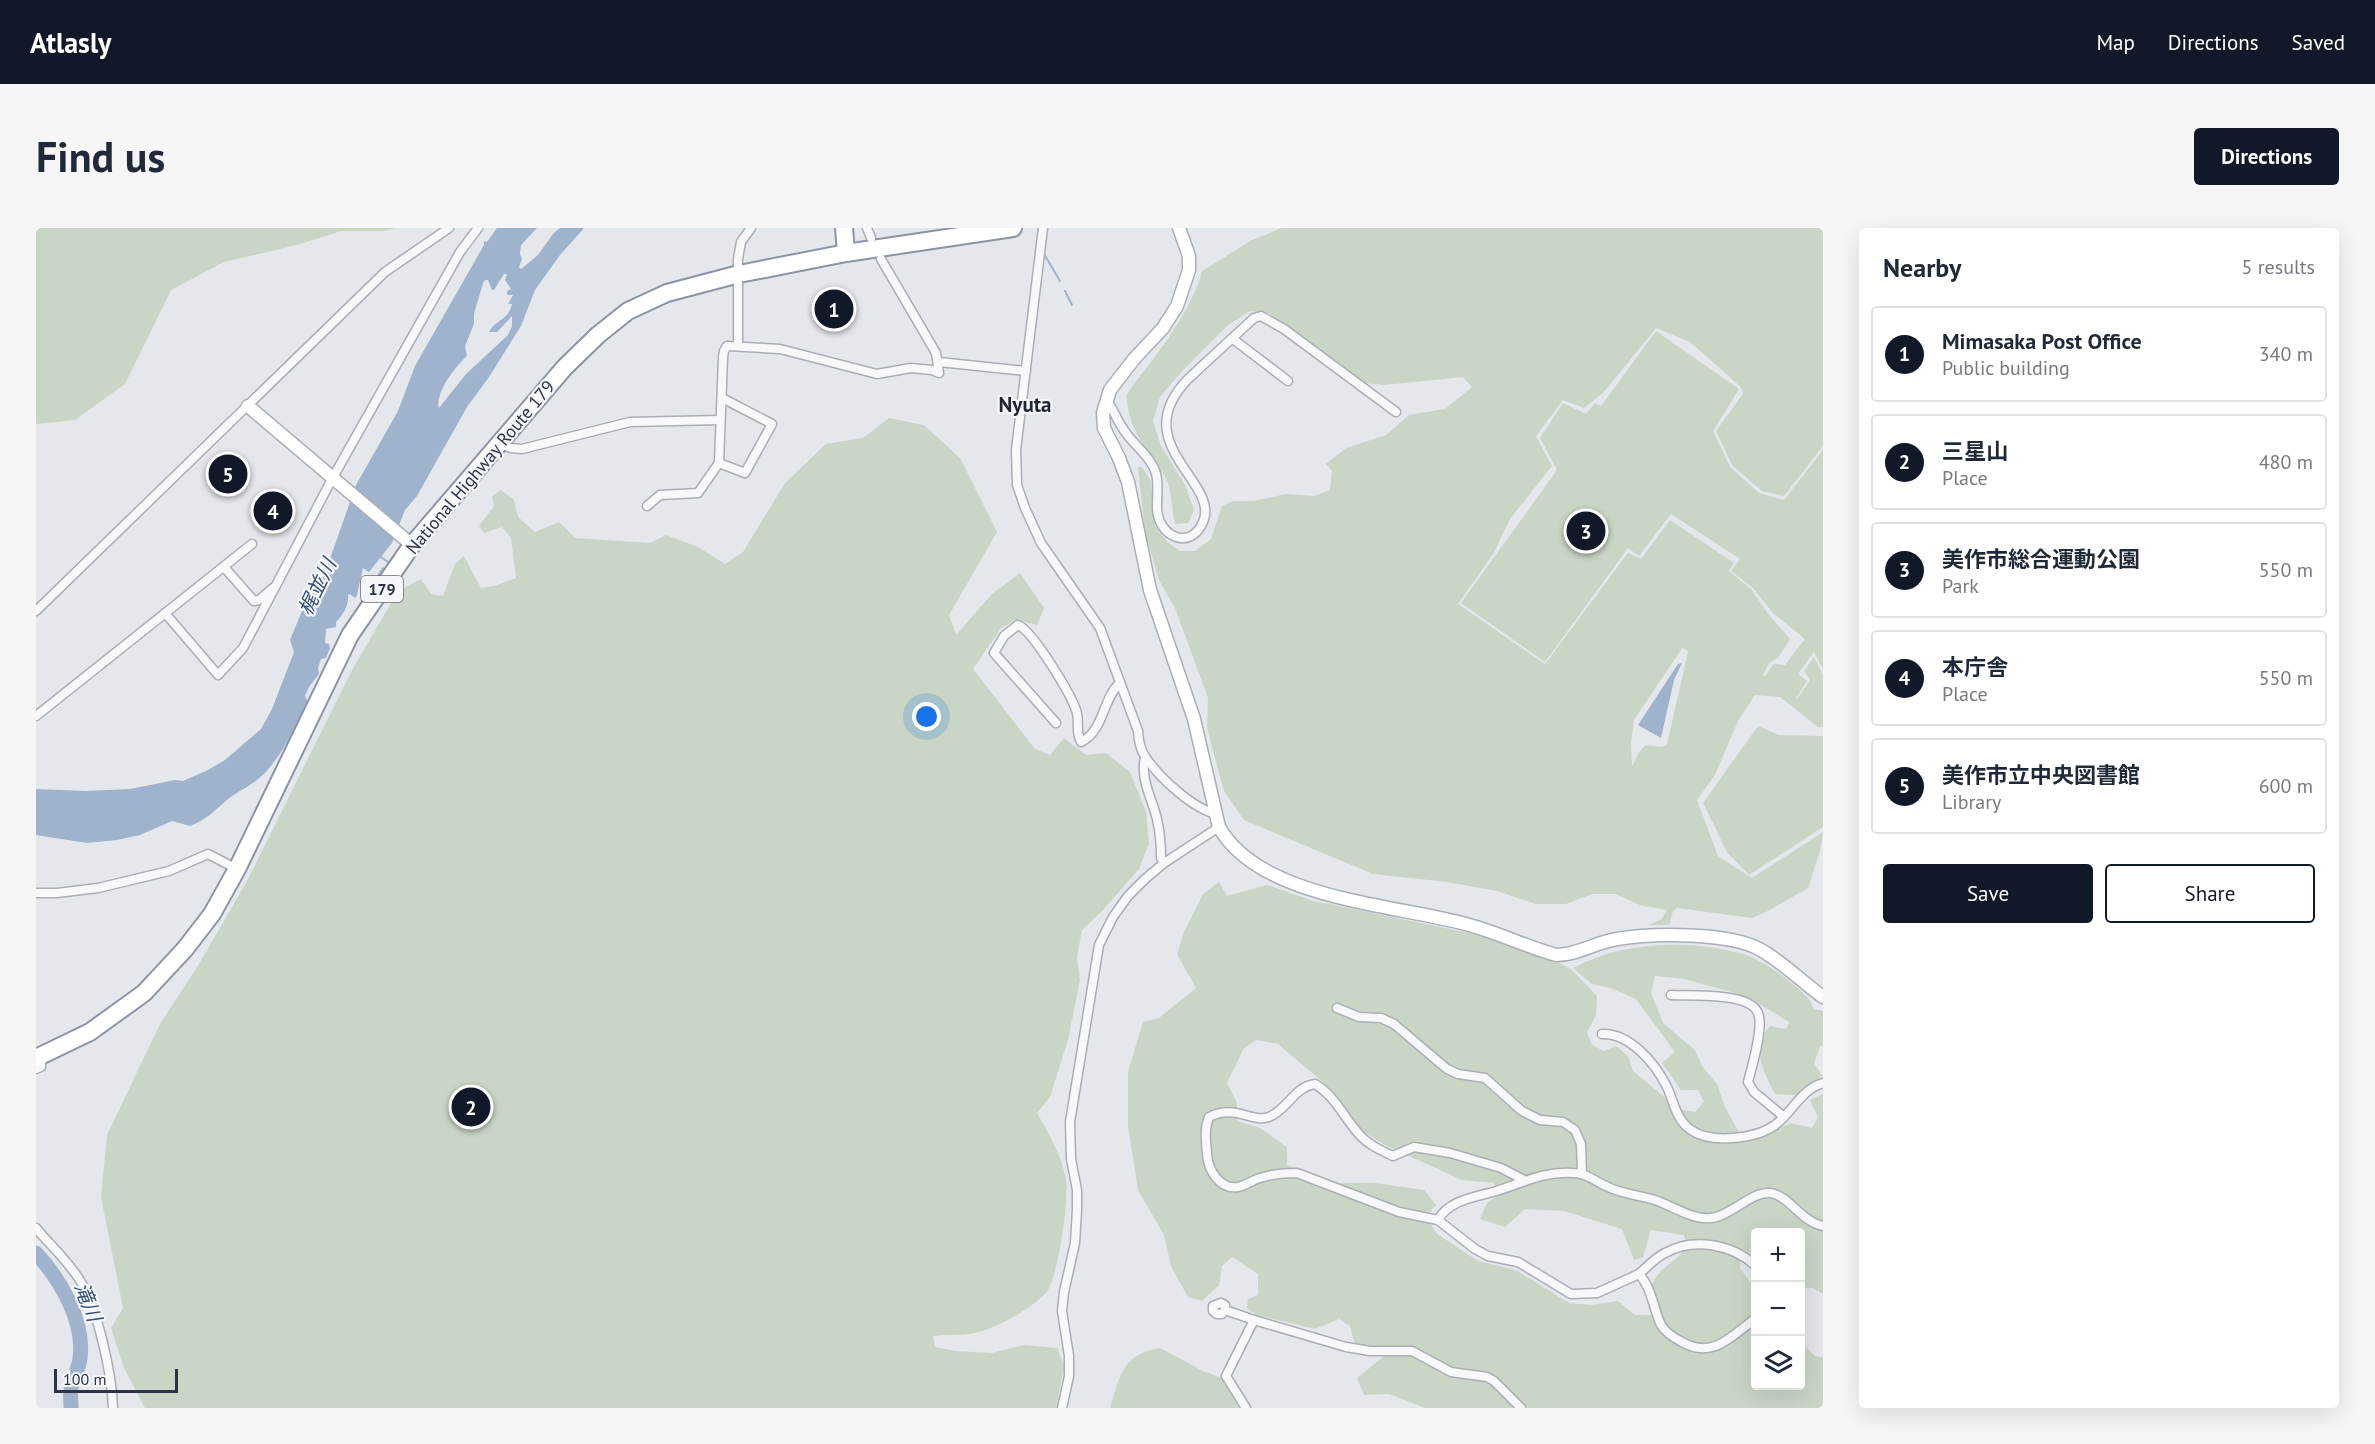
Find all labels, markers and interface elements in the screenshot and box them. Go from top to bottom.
text: Atlasly [30,24,112,61]
text: Map [2096,29,2135,56]
text: Directions [2168,29,2259,56]
text: Saved [2292,29,2345,56]
button: Directions [2194,128,2339,185]
text: Find us [36,129,165,184]
text: Nearby [1883,251,1961,284]
text: 5 results [2242,254,2315,280]
pin: 1 [814,286,854,332]
text: Mimasaka Post Office [1942,327,2142,355]
text: 1 [1899,341,1910,367]
text: 340 m [2259,341,2313,367]
text: Public building [1942,355,2070,381]
street label: National Highway Route 179 [400,375,560,559]
district label: Nyuta [999,391,1051,418]
text: 三星山 [1942,437,2008,465]
text: 2 [1899,449,1910,475]
text: 480 m [2259,449,2313,475]
pin: 5 [208,452,248,496]
text: Place [1942,465,1988,491]
pin: 4 [254,488,292,534]
pin: 3 [1566,508,1606,554]
text: 美作市総合運動公園 [1942,545,2140,573]
water label: 梶並川 [292,553,343,620]
text: 3 [1899,557,1910,583]
text: 550 m [2259,557,2313,583]
text: Park [1942,573,1979,599]
road number: 179 [361,576,403,602]
text: 本庁舎 [1942,653,2008,681]
text: 4 [1899,665,1910,691]
text: 550 m [2259,665,2313,691]
text: Place [1942,681,1988,707]
your location [912,702,941,731]
text: 美作市立中央図書館 [1942,761,2140,789]
text: 5 [1899,773,1910,799]
text: 600 m [2259,773,2313,799]
text: Library [1942,789,2001,815]
button: Save [1883,864,2093,923]
button: Share [2105,864,2315,923]
pin: 2 [452,1084,490,1130]
map controls [1751,1228,1805,1390]
button: + [1751,1228,1805,1282]
water label: 滝川 [68,1279,108,1327]
button: − [1751,1282,1805,1336]
button: layers [1751,1336,1805,1390]
scale bar [54,1366,178,1394]
text: 100 m [63,1369,106,1389]

